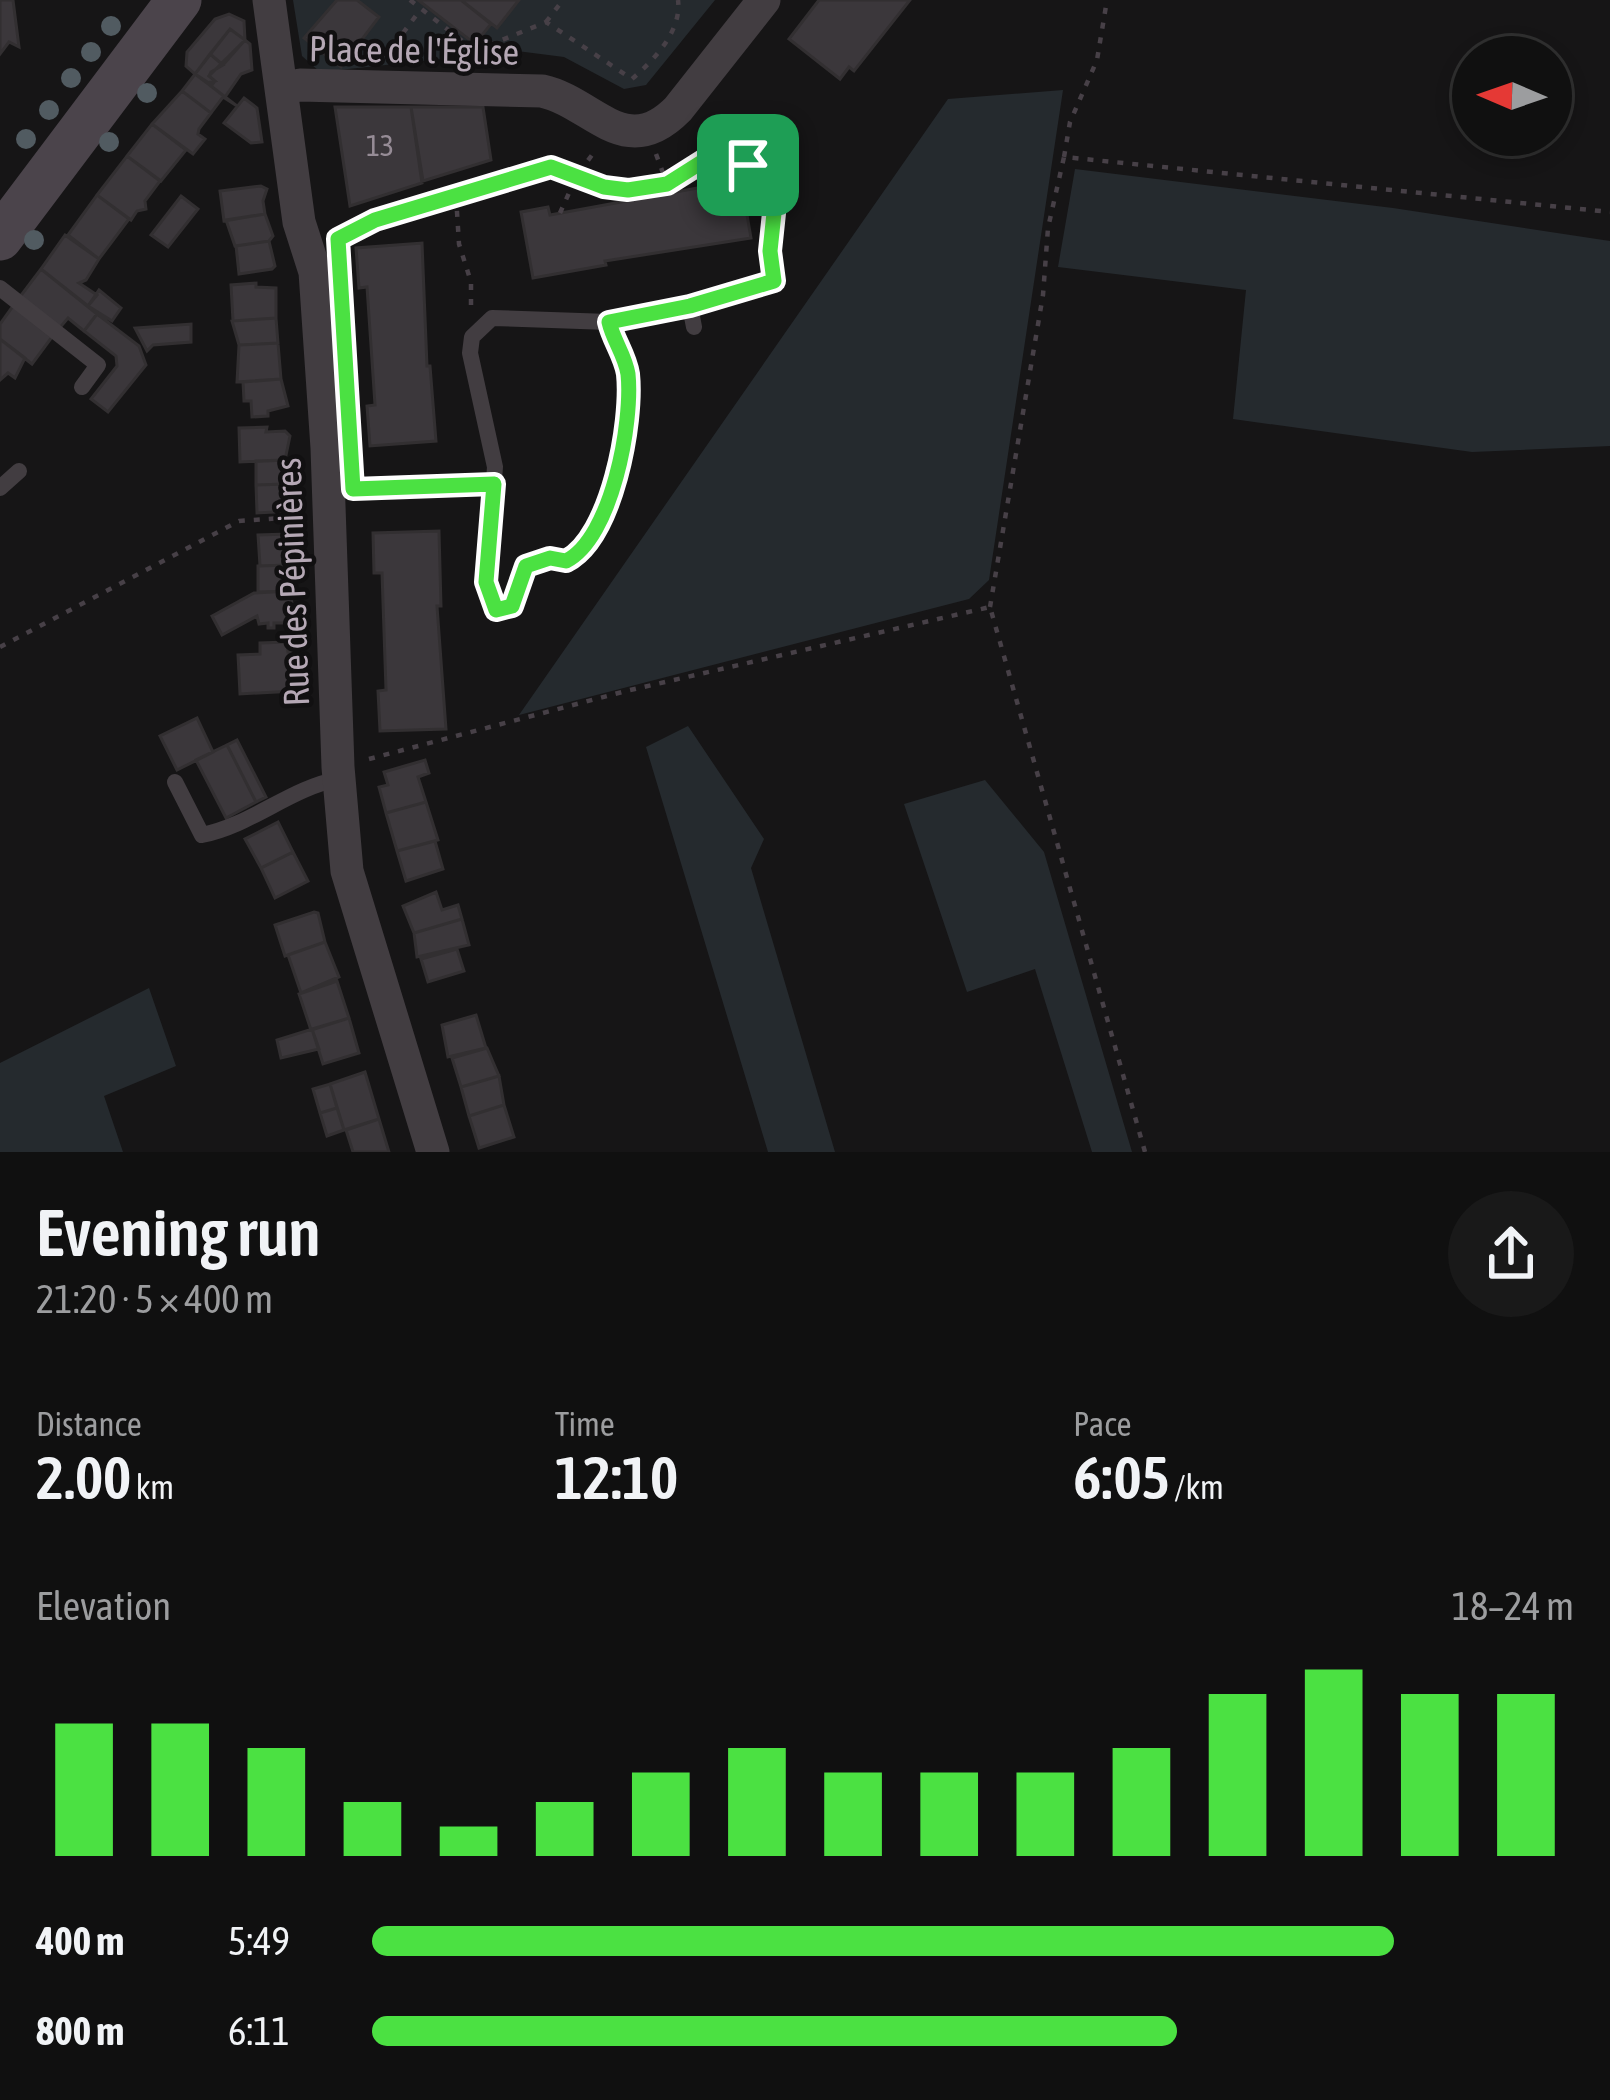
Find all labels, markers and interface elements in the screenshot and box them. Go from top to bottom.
street label: Place de l'Église [309,27,519,73]
north arrow [1452,36,1572,156]
map controls [1452,36,1572,156]
pin [697,114,799,216]
house number: 13 [366,128,394,162]
icon: arrive [715,132,781,198]
street label: Rue des Pépinières [267,457,317,707]
button: share [1448,1191,1574,1317]
text: Evening run [36,1194,321,1270]
text: 21:20 · 5 × 400 m [36,1277,273,1321]
text: Distance [36,1405,142,1443]
text: Time [555,1405,615,1443]
text: Pace [1073,1405,1131,1443]
text: 2.00 [36,1443,131,1512]
text: 12:10 [555,1443,678,1512]
text: 6:05 [1073,1443,1170,1512]
text: km [131,1468,174,1506]
text: /km [1170,1468,1224,1506]
text: Elevation [36,1584,171,1628]
text: 18–24 m [1452,1584,1574,1628]
text: 400 m [36,1919,124,1963]
text: 5:49 [228,1919,290,1963]
text: 800 m [36,2009,124,2053]
text: 6:11 [228,2009,290,2053]

